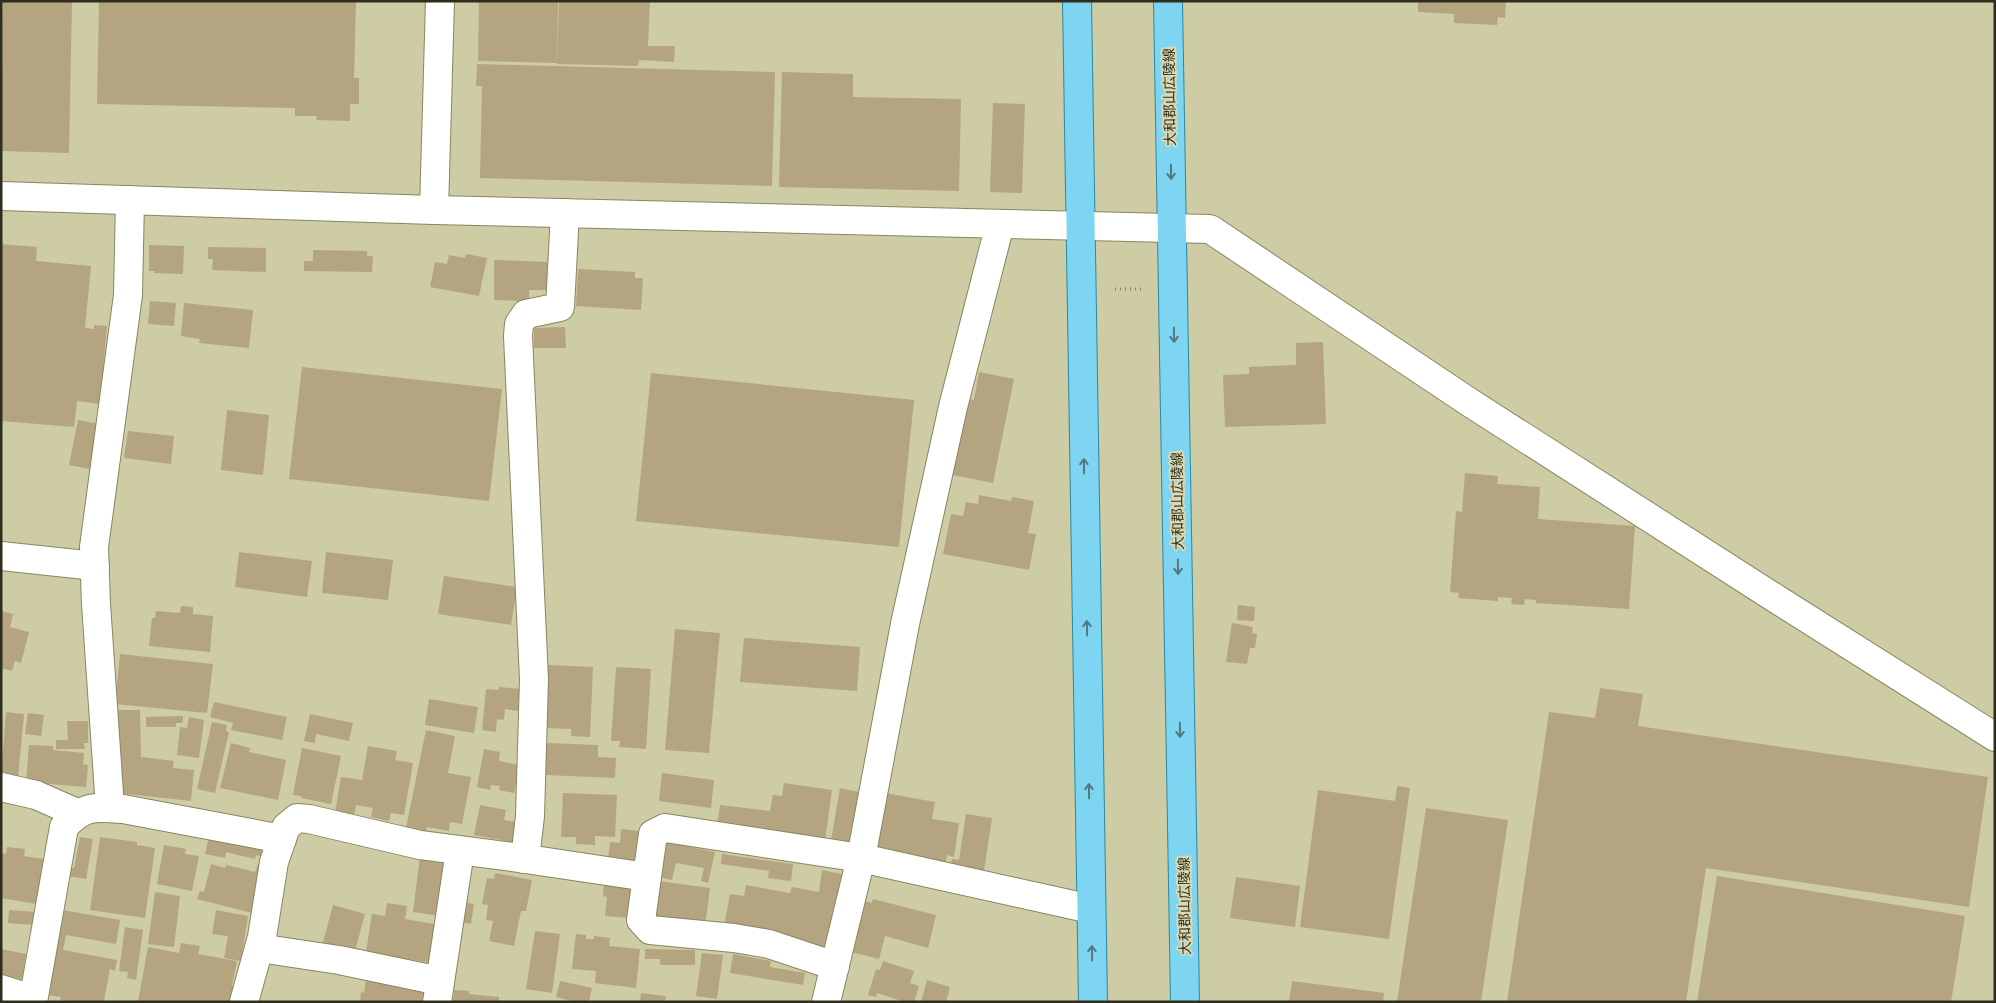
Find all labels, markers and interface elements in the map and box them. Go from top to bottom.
street label: 大和郡山広陵線 [1160,48,1178,146]
one-way arrow [1166,164,1176,180]
one-way arrow [1169,326,1179,343]
street label: 大和郡山広陵線 [1168,452,1186,550]
one-way arrow [1079,458,1089,474]
one-way arrow [1173,559,1183,575]
one-way arrow [1082,620,1092,636]
one-way arrow [1176,722,1185,738]
one-way arrow [1085,783,1094,799]
street label: 大和郡山広陵線 [1175,857,1193,955]
one-way arrow [1087,945,1097,962]

